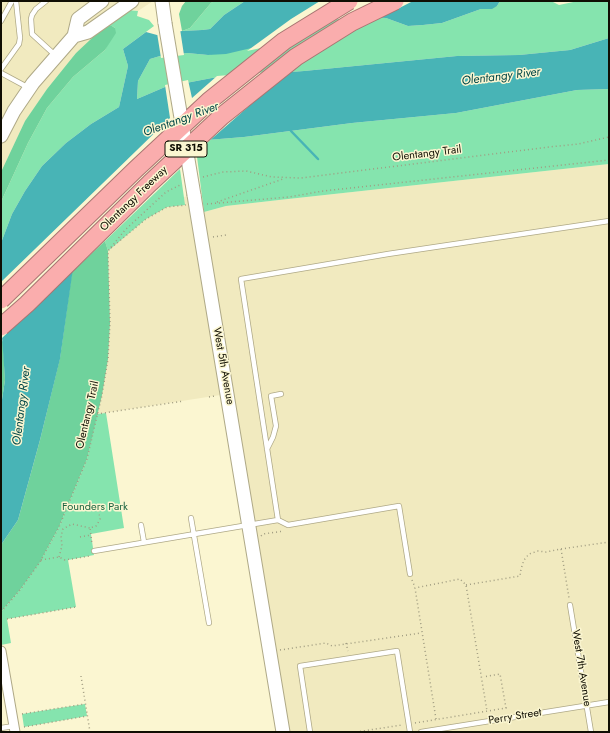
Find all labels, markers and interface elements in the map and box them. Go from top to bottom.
water label: Olentangy River [461,65,541,89]
water label: Olentangy River [141,100,221,140]
road number: SR 315 [165,141,207,157]
street label: Olentangy Trail [392,143,462,165]
street label: Olentangy Freeway [98,164,170,234]
street label: West 5th Avenue [210,326,236,406]
water label: Olentangy River [10,366,34,446]
street label: Olentangy Trail [74,380,102,450]
park label: Founders Park [62,500,128,514]
street label: West 7th Avenue [568,629,594,707]
street label: Perry Street [487,706,543,728]

